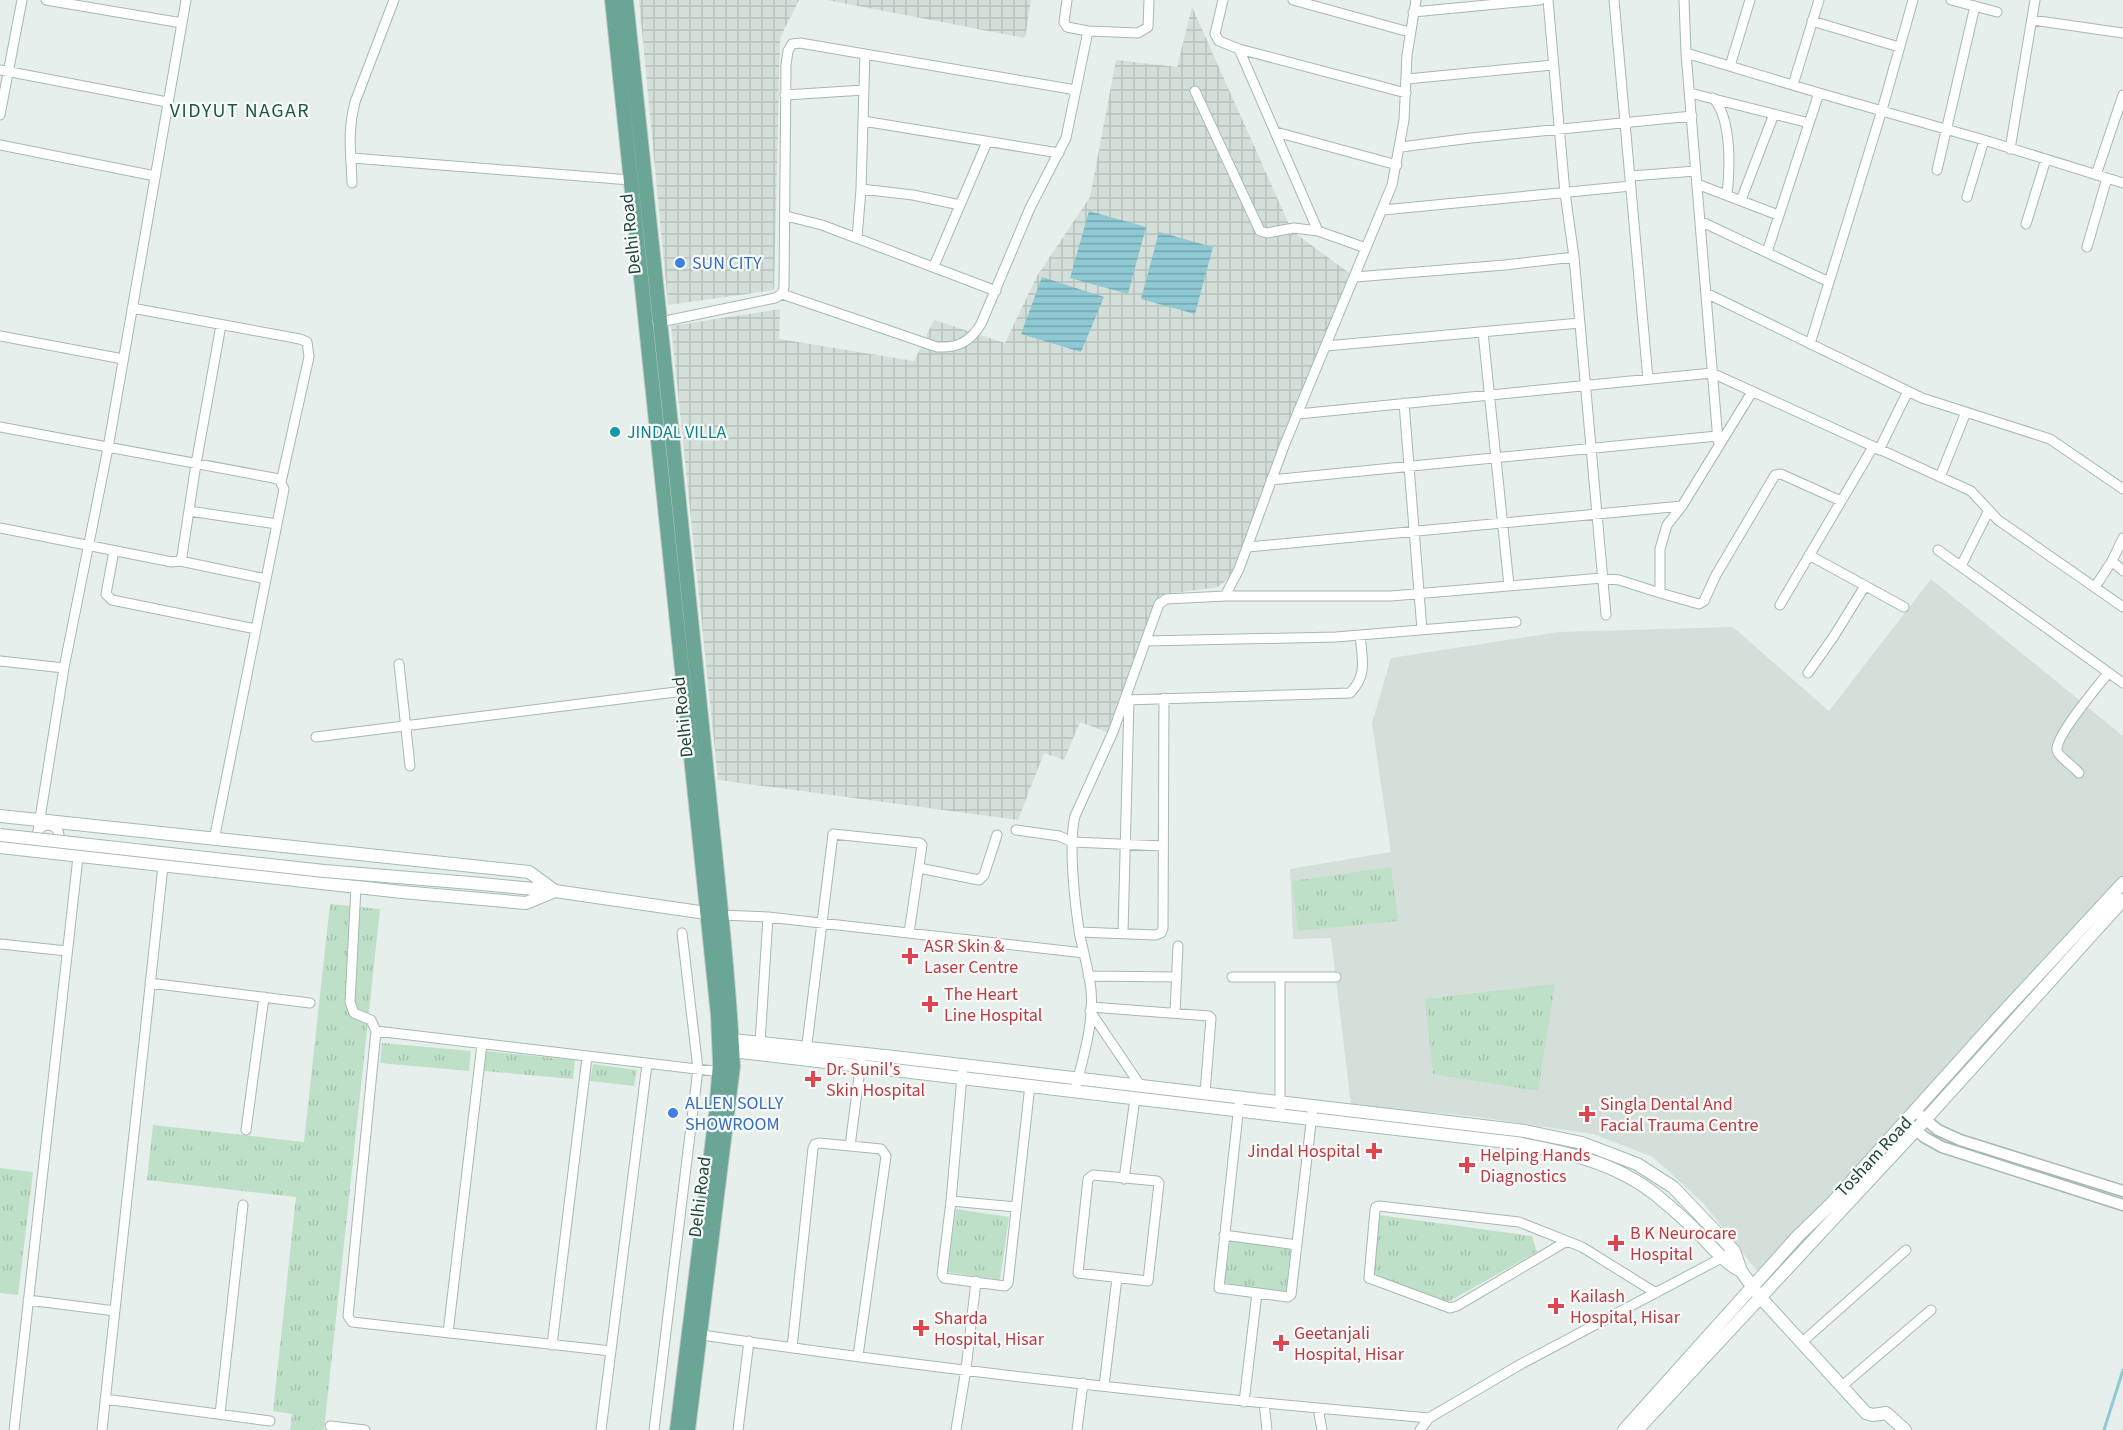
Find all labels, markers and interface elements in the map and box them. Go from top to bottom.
district label: VIDYUT NAGAR [170,97,310,125]
street label: Delhi Road [614,192,648,276]
place label: SUN CITY [692,251,762,276]
marker: SUN CITY [673,256,687,270]
place label: JINDAL VILLA [627,420,727,445]
marker: JINDAL VILLA [608,425,622,439]
street label: Delhi Road [666,675,700,759]
place label: ASR Skin & Laser Centre [924,934,1018,980]
marker: ASR Skin & Laser Centre [901,947,919,965]
place label: The Heart Line Hospital [944,982,1042,1028]
marker: The Heart Line Hospital [921,995,939,1013]
place label: Dr. Sunil's Skin Hospital [826,1057,925,1103]
marker: Dr. Sunil's Skin Hospital [804,1070,822,1088]
place label: ALLEN SOLLY SHOWROOM [685,1091,784,1137]
place label: Singla Dental And Facial Trauma Centre [1600,1092,1759,1138]
marker: Singla Dental And Facial Trauma Centre [1578,1105,1596,1123]
marker: ALLEN SOLLY SHOWROOM [666,1106,680,1120]
street label: Tosham Road [1830,1111,1918,1203]
place label: Jindal Hospital [1247,1139,1360,1164]
marker: Jindal Hospital [1365,1142,1383,1160]
place label: Helping Hands Diagnostics [1480,1143,1590,1189]
street label: Delhi Road [683,1155,717,1239]
marker: Helping Hands Diagnostics [1458,1156,1476,1174]
place label: B K Neurocare Hospital [1630,1221,1737,1267]
marker: B K Neurocare Hospital [1607,1234,1625,1252]
place label: Kailash Hospital, Hisar [1570,1284,1681,1330]
marker: Kailash Hospital, Hisar [1547,1297,1565,1315]
place label: Sharda Hospital, Hisar [934,1306,1045,1352]
marker: Sharda Hospital, Hisar [912,1319,930,1337]
place label: Geetanjali Hospital, Hisar [1294,1321,1405,1367]
marker: Geetanjali Hospital, Hisar [1272,1334,1290,1352]

